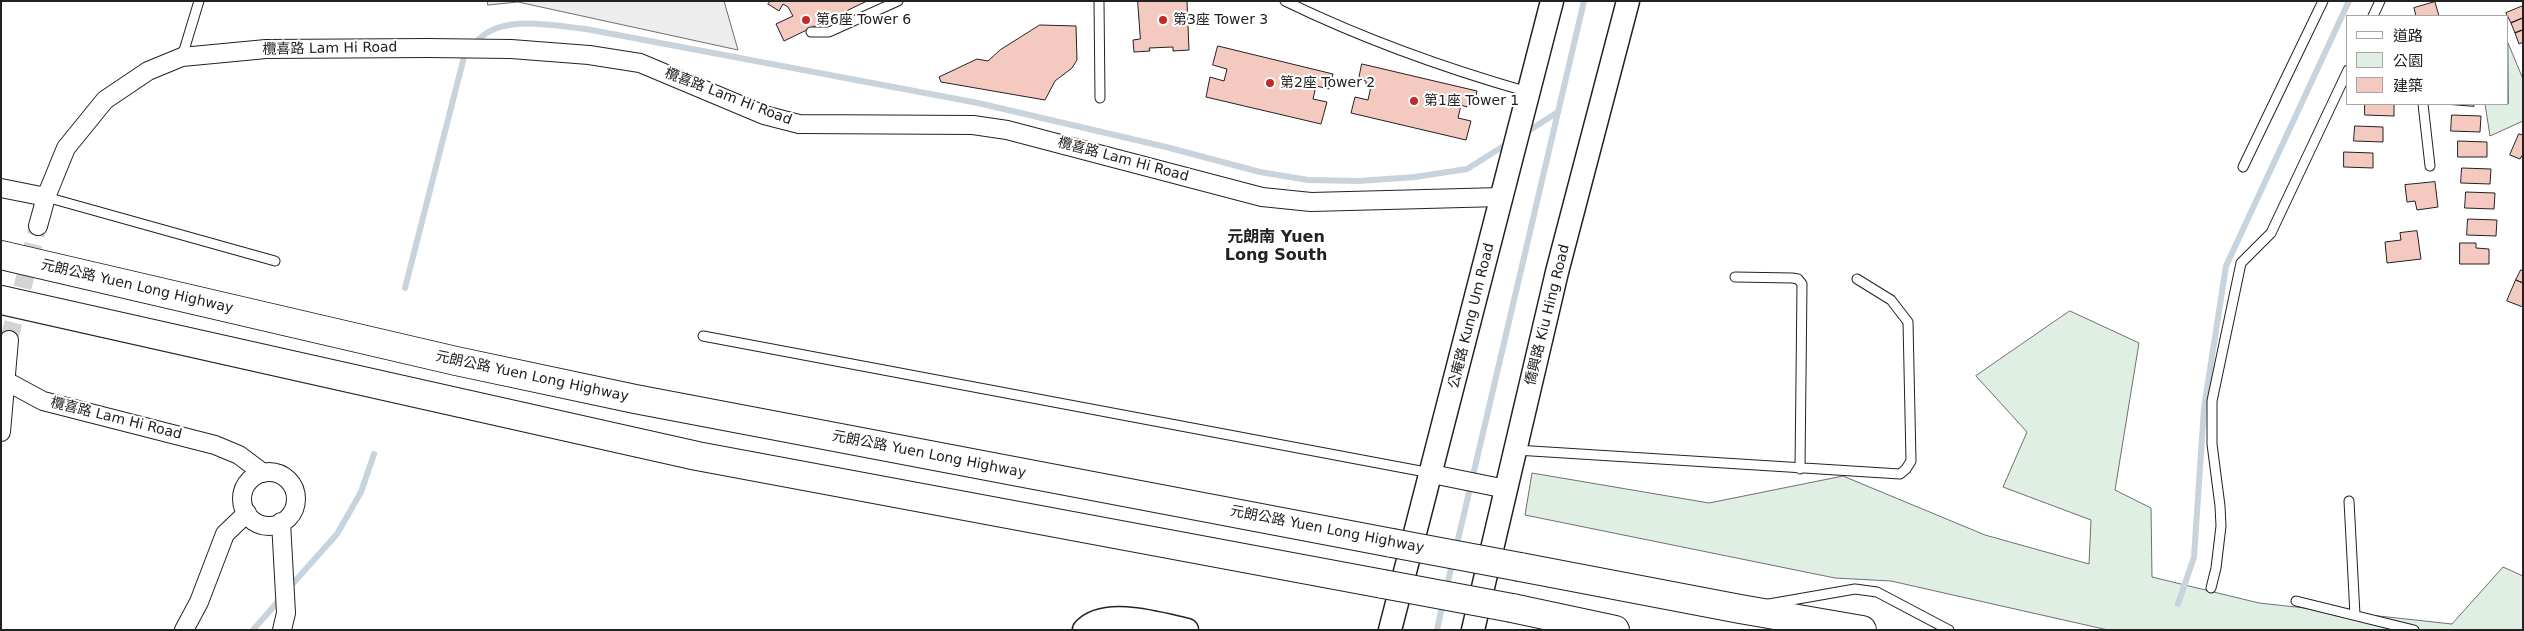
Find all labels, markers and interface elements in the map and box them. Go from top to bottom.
place label: 第6座 Tower 6 [816,12,911,28]
place label: 第3座 Tower 3 [1173,12,1268,28]
marker: 第6座 Tower 6 [800,14,812,26]
marker: 第3座 Tower 3 [1157,14,1169,26]
legend [2346,15,2509,105]
text: 道路 [2393,27,2423,45]
street label: 欖喜路 Lam Hi Road [262,39,398,59]
text: 公園 [2393,52,2423,70]
street label: 欖喜路 Lam Hi Road [662,65,794,129]
place label: 第2座 Tower 2 [1280,75,1375,91]
marker: 第2座 Tower 2 [1264,77,1276,89]
text: 建築 [2393,77,2423,95]
place label: 第1座 Tower 1 [1424,93,1519,109]
marker: 第1座 Tower 1 [1408,95,1420,107]
street label: 欖喜路 Lam Hi Road [1056,134,1190,186]
district label: 元朗南 Yuen Long South [1225,228,1327,266]
street label: 公庵路 Kung Um Road [1446,241,1498,391]
street label: 僑興路 Kiu Hing Road [1522,243,1574,387]
street label: 元朗公路 Yuen Long Highway [39,257,235,317]
street label: 元朗公路 Yuen Long Highway [434,348,630,406]
street label: 欖喜路 Lam Hi Road [49,395,183,443]
street label: 元朗公路 Yuen Long Highway [831,428,1027,482]
street label: 元朗公路 Yuen Long Highway [1229,503,1425,557]

